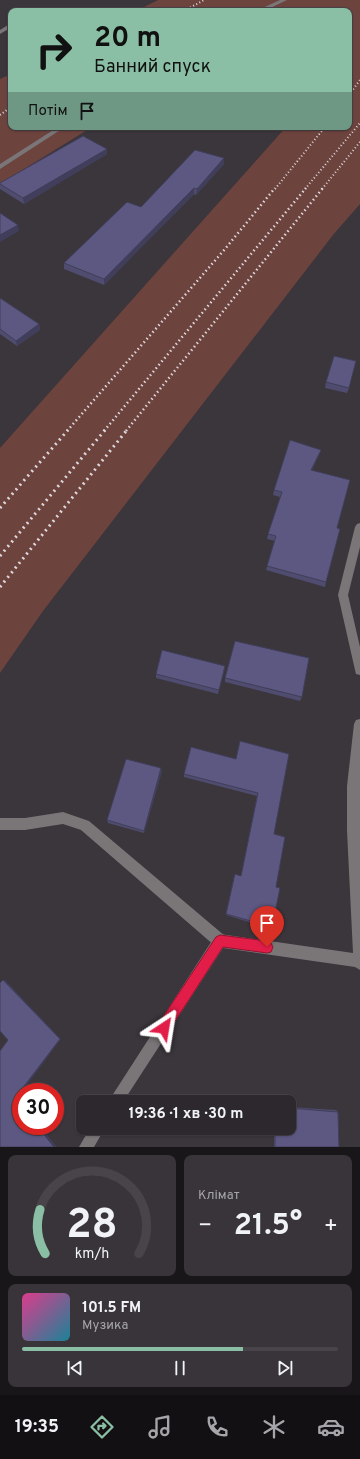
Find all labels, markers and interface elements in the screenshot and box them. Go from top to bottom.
text: 20 m [94,21,161,57]
icon: right [28,24,80,76]
text: Банний спуск [94,56,211,79]
icon: arrive [76,100,98,122]
text: Потім [28,102,68,121]
pin [250,906,284,947]
icon: arrive [256,912,278,934]
position arrow [143,1007,185,1049]
speed limit sign: 30 [12,1083,64,1135]
text: 19:36 · 1 хв · 30 m [129,1105,243,1124]
text: Клімат [198,1188,240,1204]
text: 28 [66,1199,118,1252]
text: 21.5° [234,1208,302,1245]
text: − [198,1213,212,1240]
text: + [324,1213,338,1240]
text: km/h [75,1244,109,1262]
text: 101.5 FM [82,1299,141,1318]
text: Музика [82,1318,128,1334]
icon: previous [64,1357,86,1379]
icon: pause [169,1357,191,1379]
icon: next [274,1357,296,1379]
icon: directions [88,1413,116,1441]
icon: music [146,1413,174,1441]
icon: phone [203,1413,231,1441]
icon: climate [260,1413,288,1441]
icon: car [317,1413,345,1441]
text: 19:35 [15,1416,59,1439]

